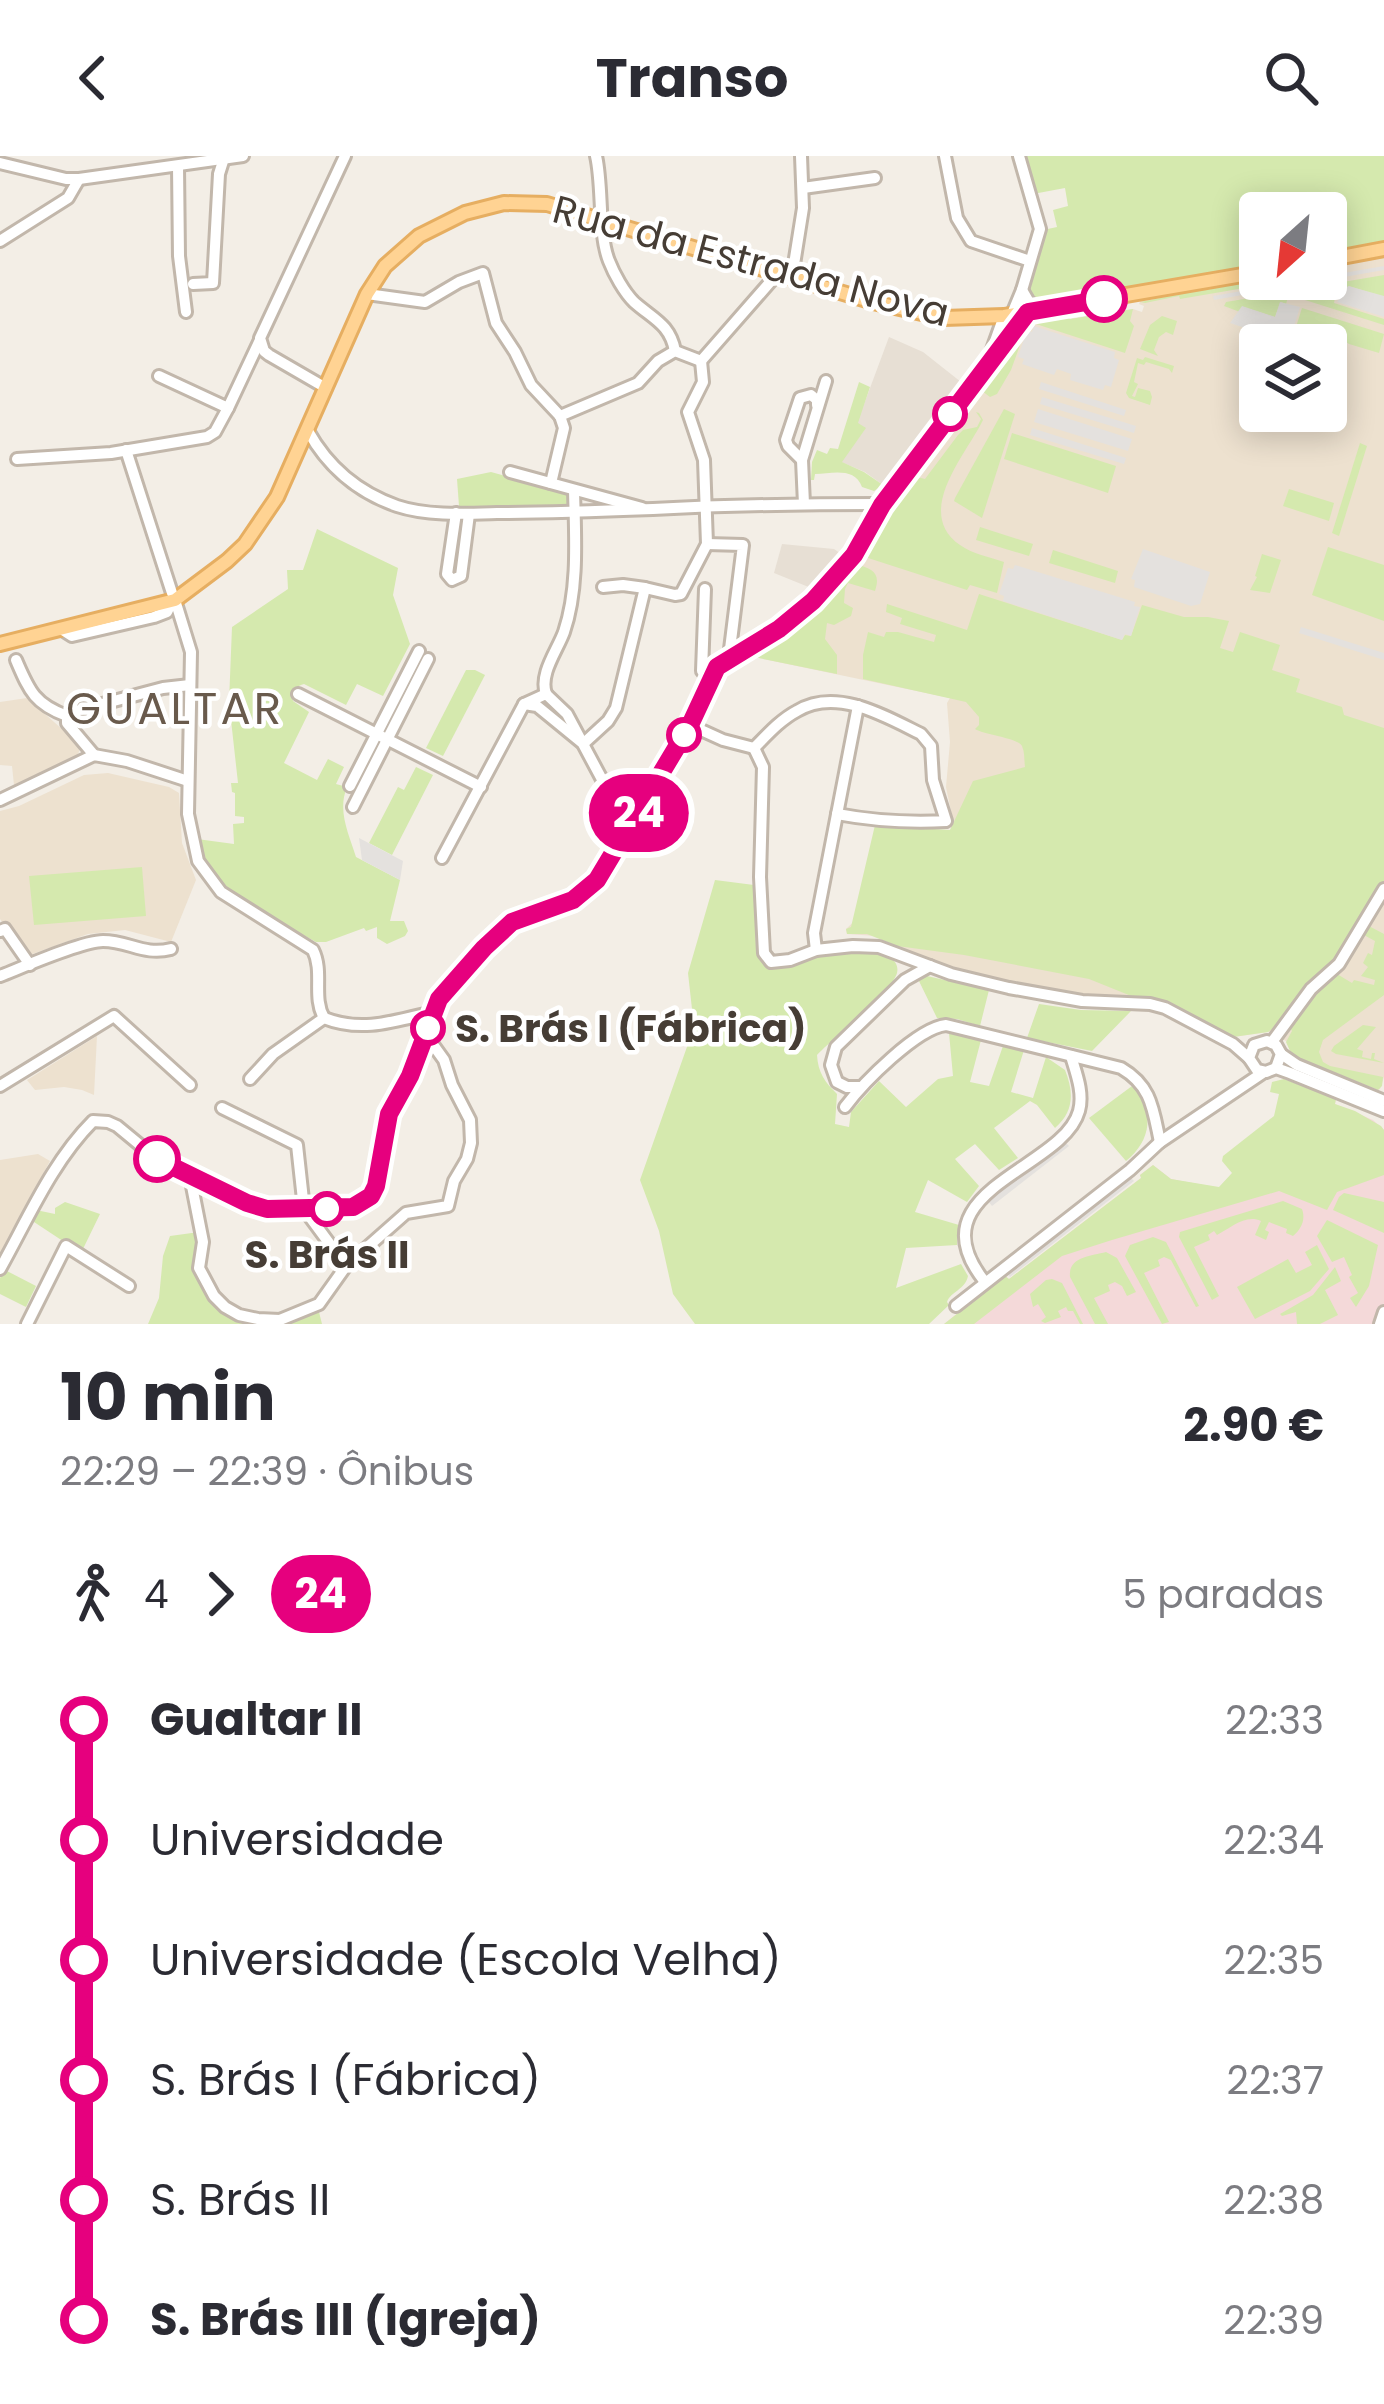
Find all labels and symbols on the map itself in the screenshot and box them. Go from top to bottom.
street label: Rua da Estrada Nova [547,182,955,340]
north arrow [1239,192,1347,300]
unlabelled marker [1082,277,1126,321]
unlabelled marker [934,398,966,430]
district label: GUALTAR [66,677,284,740]
unlabelled marker [668,719,700,751]
line badge: 24 [585,774,693,852]
place label: S. Brás I (Fábrica) [455,1001,807,1056]
marker: S. Brás I (Fábrica) [412,1012,444,1044]
unlabelled marker [135,1137,179,1181]
marker: S. Brás II [311,1193,343,1225]
place label: S. Brás II [244,1227,410,1282]

